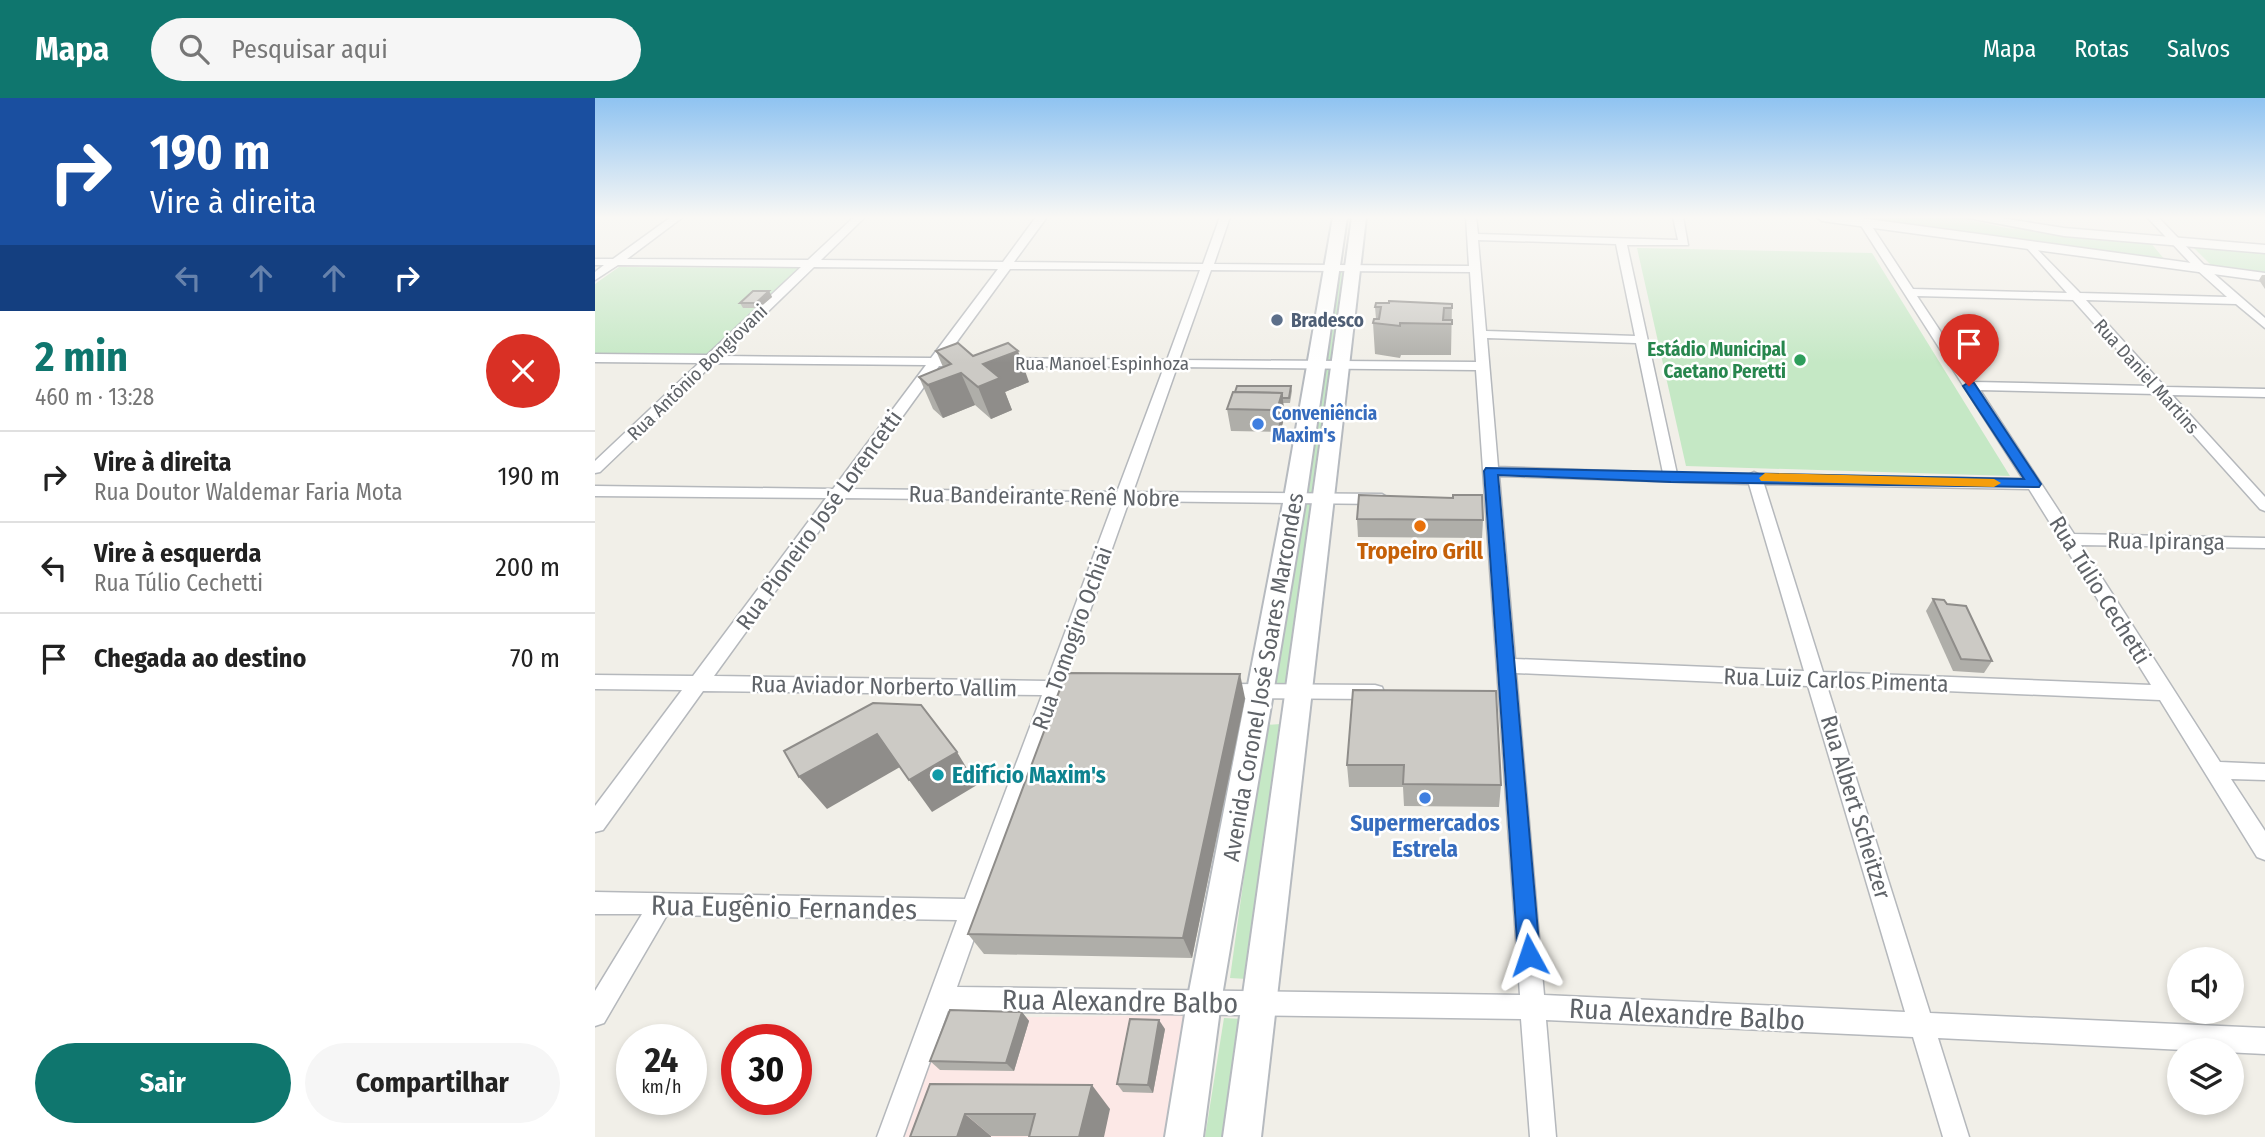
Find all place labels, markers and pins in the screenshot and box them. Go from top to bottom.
place label: Bradesco [1291,309,1364,332]
marker: Bradesco [1269,312,1285,328]
pin [1939,314,1999,386]
place label: Estádio Municipal Caetano Peretti [1647,338,1787,383]
marker: Estádio Municipal Caetano Peretti [1792,352,1808,368]
place label: Conveniência Maxim's [1272,402,1377,447]
marker: Conveniência Maxim's [1250,416,1266,432]
marker: Tropeiro Grill [1412,518,1428,534]
place label: Tropeiro Grill [1357,537,1484,565]
place label: Edifício Maxim's [952,761,1106,789]
marker: Edifício Maxim's [930,767,946,783]
marker: Supermercados Estrela [1417,790,1433,806]
place label: Supermercados Estrela [1350,809,1500,863]

